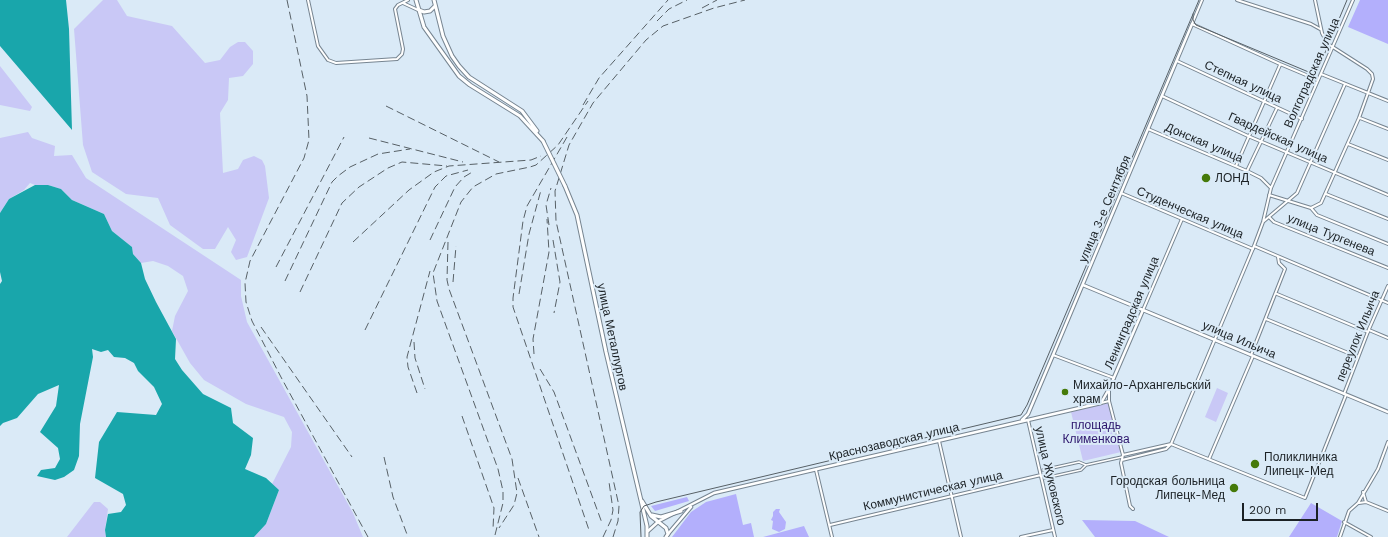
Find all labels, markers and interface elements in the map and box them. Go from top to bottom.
street label: Волгоградская улица [1281,16,1343,130]
street label: Степная улица [1202,58,1284,106]
street label: Гвардейская улица [1226,110,1330,166]
street label: Донская улица [1163,120,1245,166]
street label: улица 3-е Сентября [1076,153,1134,265]
place label: ЛОНД [1215,171,1249,185]
marker: ЛОНД [1200,172,1212,184]
street label: Студенческая улица [1134,184,1246,242]
street label: улица Тургенева [1285,211,1377,259]
street label: Ленинградская улица [1102,254,1162,372]
street label: улица Металлургов [594,282,630,392]
street label: переулок Ильича [1333,288,1383,384]
street label: улица Ильича [1200,318,1278,362]
place label: Михайло-Архангельский храм [1073,378,1211,406]
marker: Михайло-Архангельский храм [1060,387,1070,397]
park label: площадь Клименкова [1062,418,1130,446]
street label: Краснозаводская улица [828,420,960,464]
street label: улица Жуковского [1032,425,1068,527]
place label: Поликлиника Липецк-Мед [1264,450,1337,478]
marker: Поликлиника Липецк-Мед [1249,458,1261,470]
street label: Коммунистическая улица [862,468,1004,514]
place label: Городская больница Липецк-Мед [1110,474,1225,502]
marker: Городская больница Липецк-Мед [1228,482,1240,494]
scale bar [1244,495,1320,521]
text: 200 m [1249,503,1286,517]

